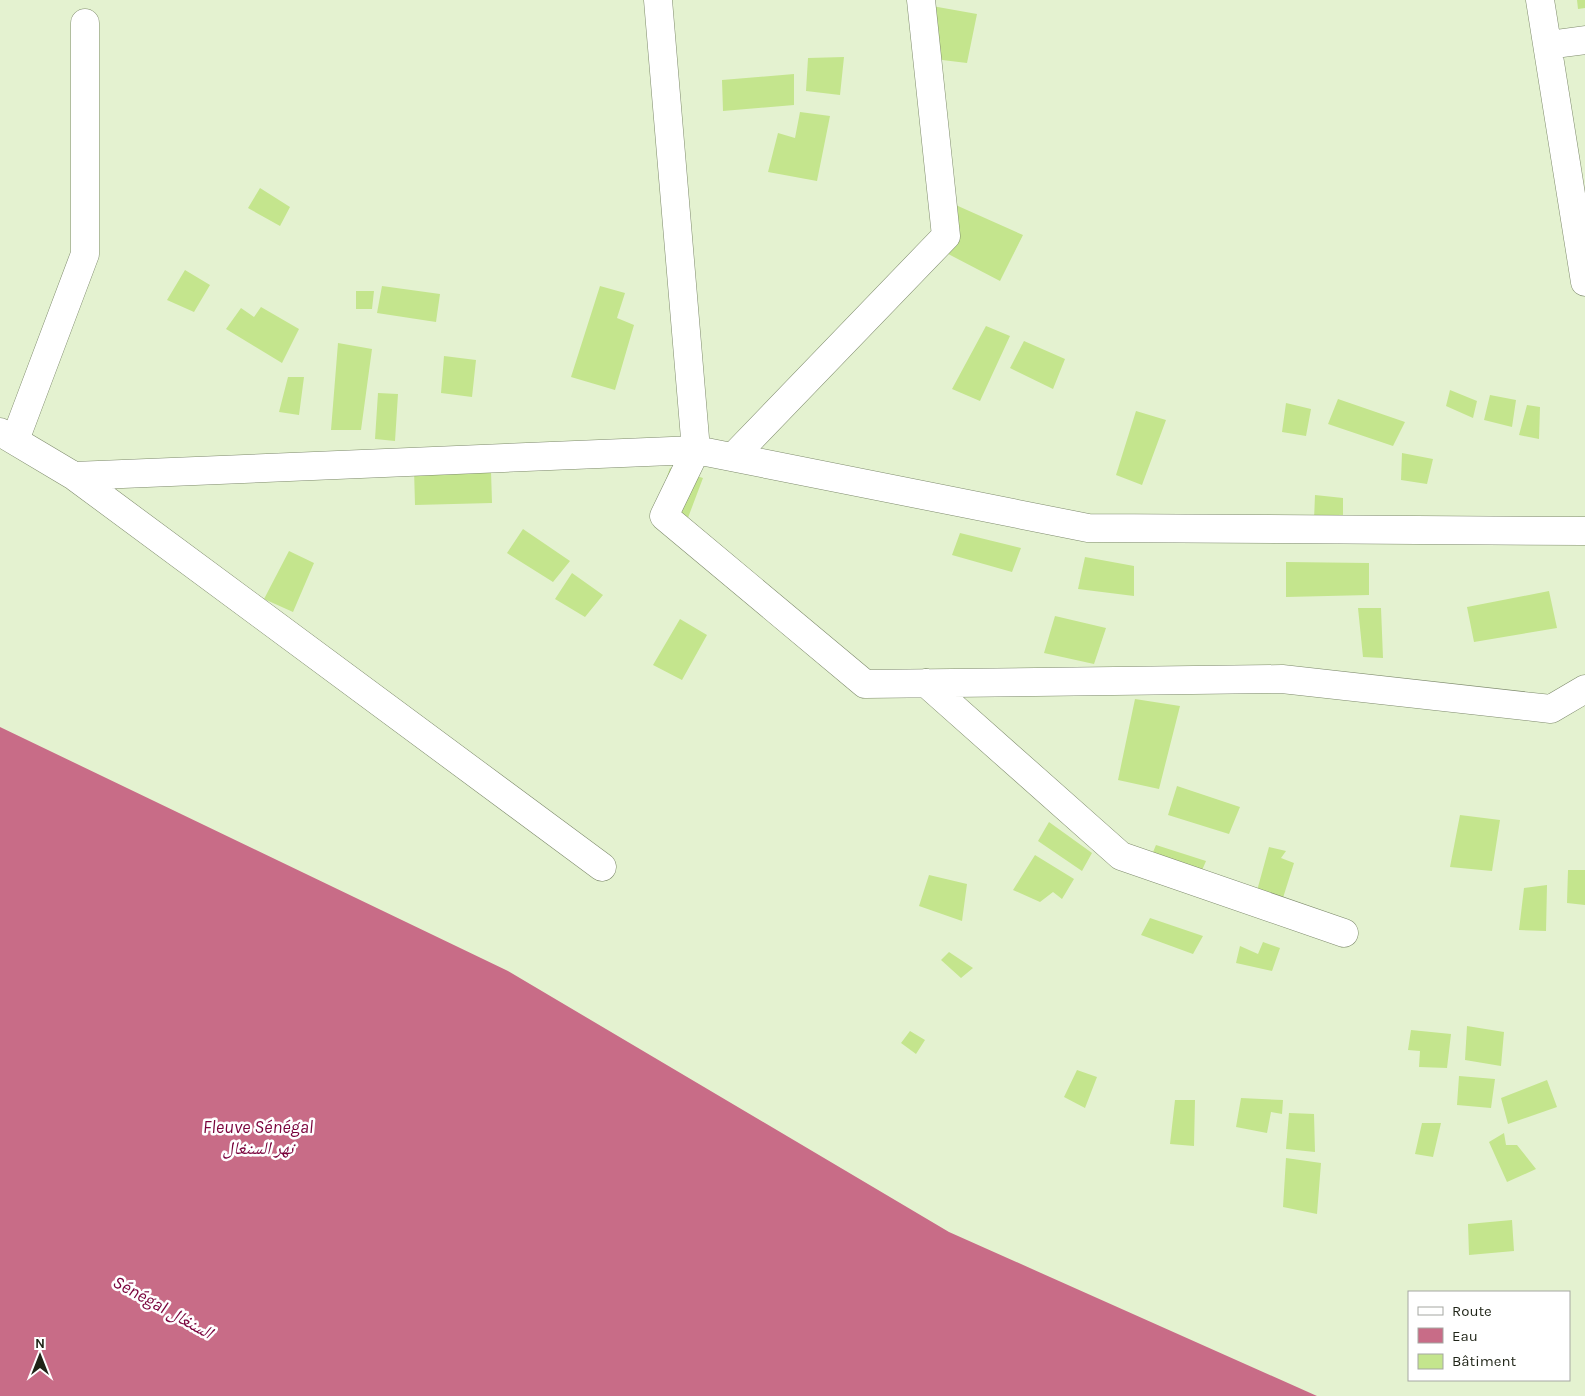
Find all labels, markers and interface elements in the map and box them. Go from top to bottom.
water label: Fleuve Sénégal نهر السنغال [203,1116,314,1159]
water label: Sénégal السنغال [109,1271,218,1344]
legend [1408,1291,1570,1381]
text: Route [1452,1302,1492,1320]
text: Eau [1452,1327,1478,1345]
north arrow [15,1331,65,1381]
text: N [35,1335,45,1352]
text: Bâtiment [1452,1352,1516,1370]

